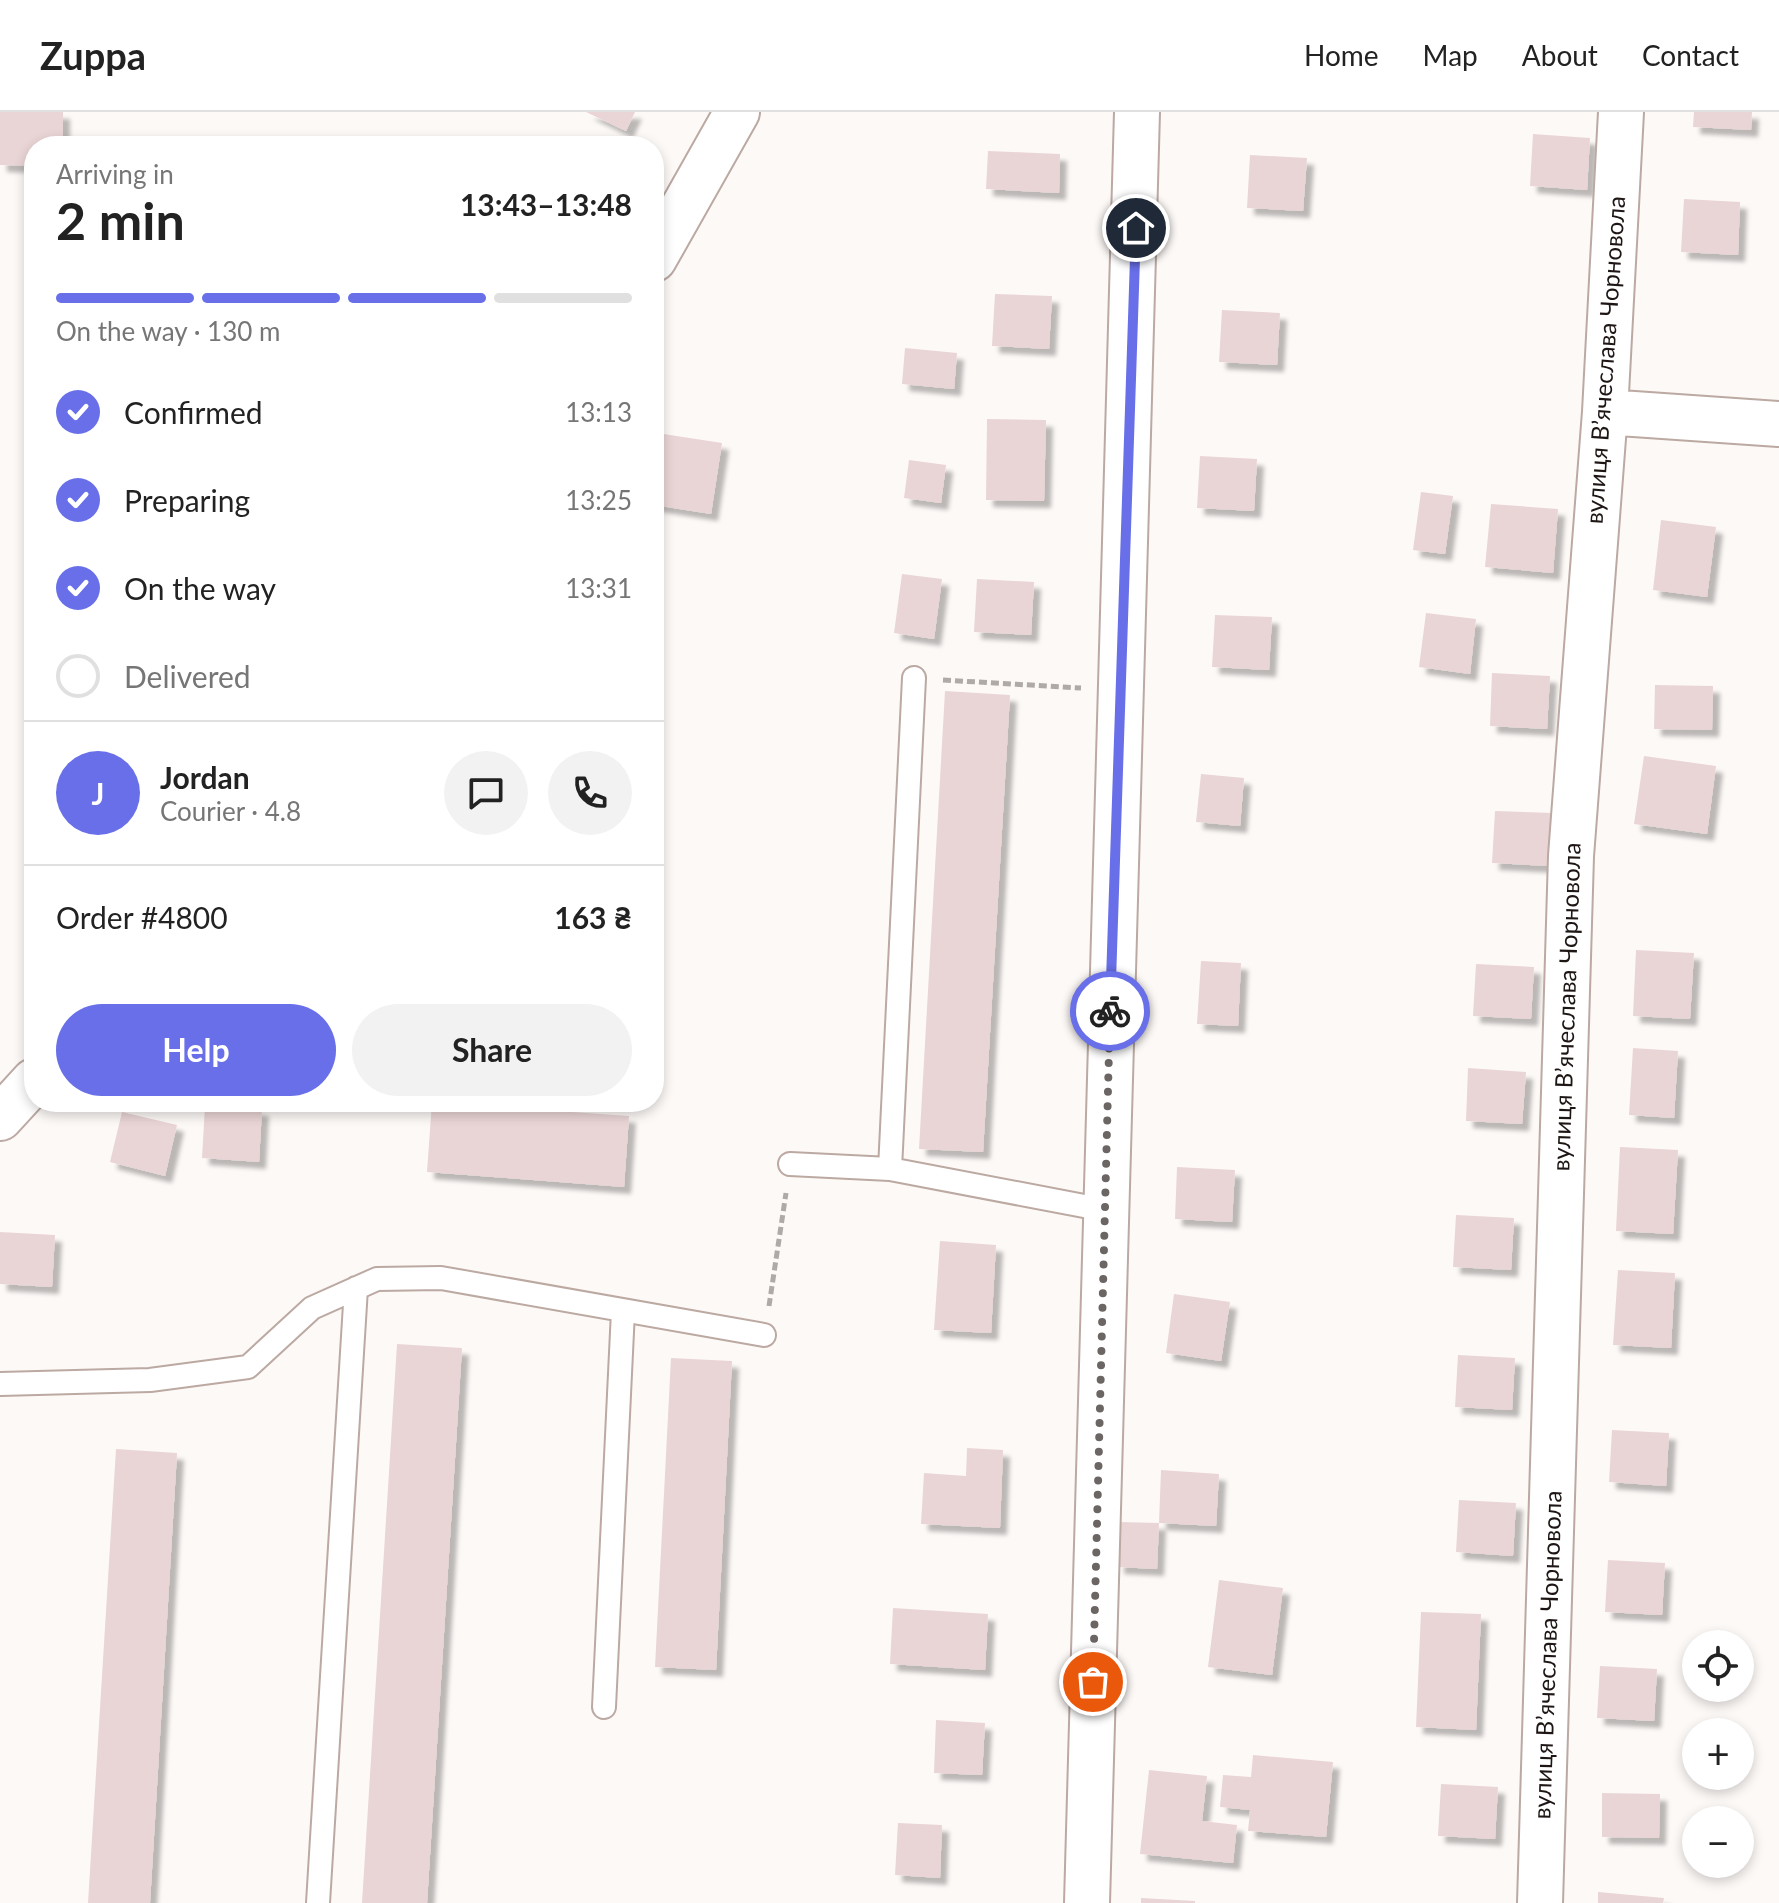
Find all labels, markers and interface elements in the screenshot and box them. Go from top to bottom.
text: Zuppa [40,32,146,78]
text: Home [1304,38,1379,72]
text: Map [1423,38,1478,72]
text: About [1522,38,1598,72]
text: Contact [1642,38,1739,72]
text: Arriving in [56,158,174,190]
text: 13:43–13:48 [460,186,632,222]
text: 2 min [56,189,185,251]
pin [1102,194,1170,262]
street label: вулиця Вʼячеслава Чорновола [1579,195,1630,525]
icon: home [1114,206,1158,250]
text: On the way · 130 m [56,315,280,347]
icon: check [56,390,100,434]
text: Confirmed [124,394,263,430]
text: 13:13 [565,396,632,428]
icon: check [56,478,100,522]
text: Preparing [124,482,250,518]
text: 13:25 [565,484,632,516]
icon: check [56,566,100,610]
text: On the way [124,570,276,606]
text: 13:31 [565,572,632,604]
text: Delivered [124,658,251,694]
button: chat [444,751,528,835]
button: phone [548,751,632,835]
text: Jordan [160,759,250,795]
text: J [92,775,104,811]
text: Courier · 4.8 [160,795,301,827]
street label: вулиця Вʼячеслава Чорновола [1545,842,1586,1172]
text: Order #4800 [56,899,228,935]
text: 163 ₴ [554,899,632,935]
courier [1070,971,1150,1051]
icon: bike [1088,989,1132,1033]
button: Help [56,1004,336,1096]
button: Share [352,1004,632,1096]
street label: вулиця Вʼячеслава Чорновола [1526,1490,1567,1820]
map controls [1682,1630,1754,1878]
button: locate [1682,1630,1754,1702]
pin [1059,1648,1127,1716]
icon: bag [1071,1660,1115,1704]
button: + [1682,1718,1754,1790]
button: − [1682,1806,1754,1878]

